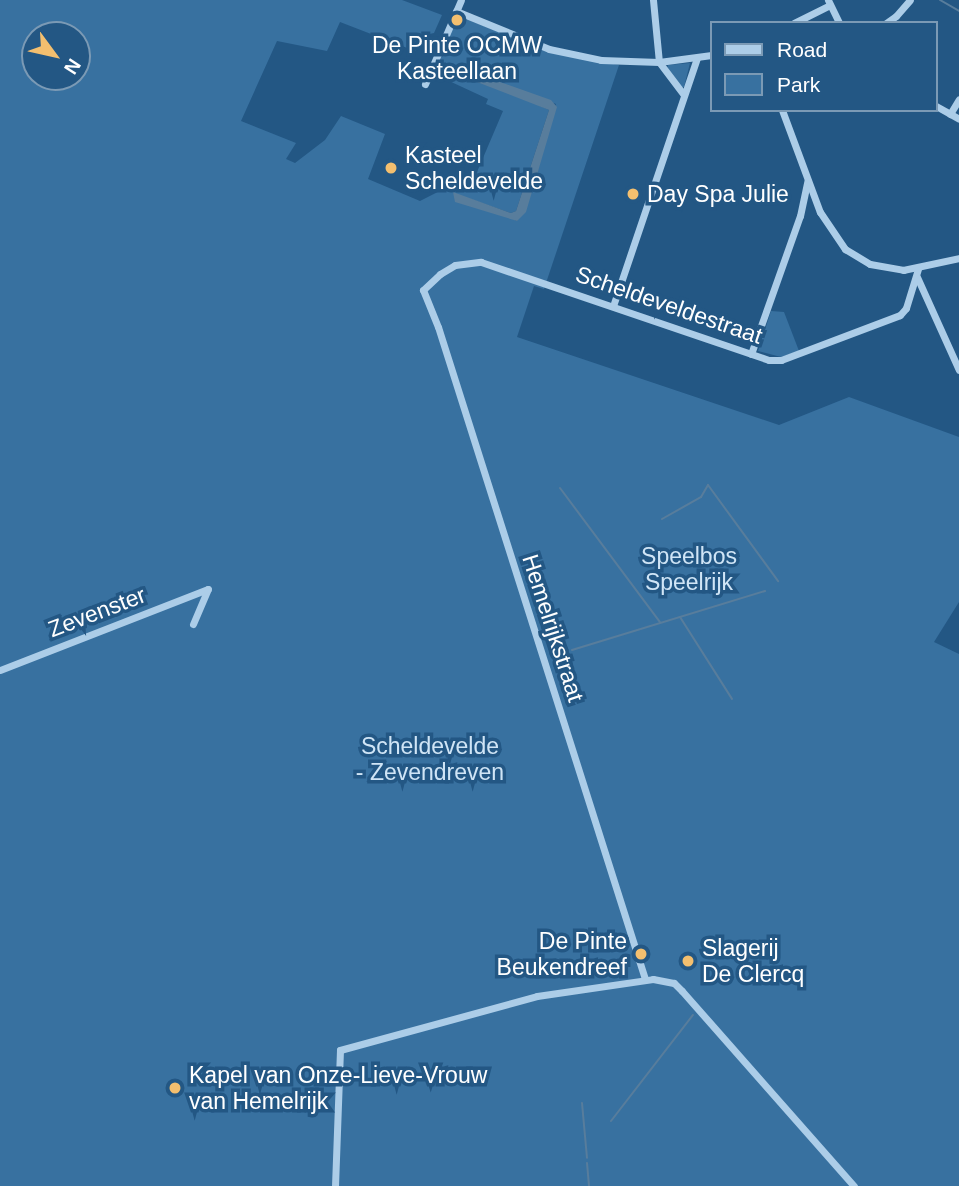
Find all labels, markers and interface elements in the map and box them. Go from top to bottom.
marker: De Pinte OCMW Kasteellaan [449,12,465,28]
north arrow [21,21,91,91]
legend [710,21,938,112]
place label: De Pinte OCMW Kasteellaan [372,31,542,85]
text: Road [777,38,827,61]
text: N [60,55,85,78]
text: Park [777,73,820,96]
place label: Kasteel Scheldevelde [405,141,543,195]
marker: Kasteel Scheldevelde [383,160,399,176]
place label: Day Spa Julie [647,180,789,208]
marker: Day Spa Julie [625,186,641,202]
street label: Scheldeveldestraat [572,260,766,350]
park label: Speelbos Speelrijk [641,542,737,596]
street label: Hemelrijkstraat [516,551,590,705]
street label: Zevenster [44,581,150,643]
park label: Scheldevelde - Zevendreven [356,732,504,786]
place label: De Pinte Beukendreef [497,927,627,981]
place label: Slagerij De Clercq [702,934,804,988]
marker: De Pinte Beukendreef [633,946,649,962]
marker: Slagerij De Clercq [680,953,696,969]
place label: Kapel van Onze-Lieve-Vrouw van Hemelrijk [189,1061,487,1115]
marker: Kapel van Onze-Lieve-Vrouw van Hemelrijk [167,1080,183,1096]

